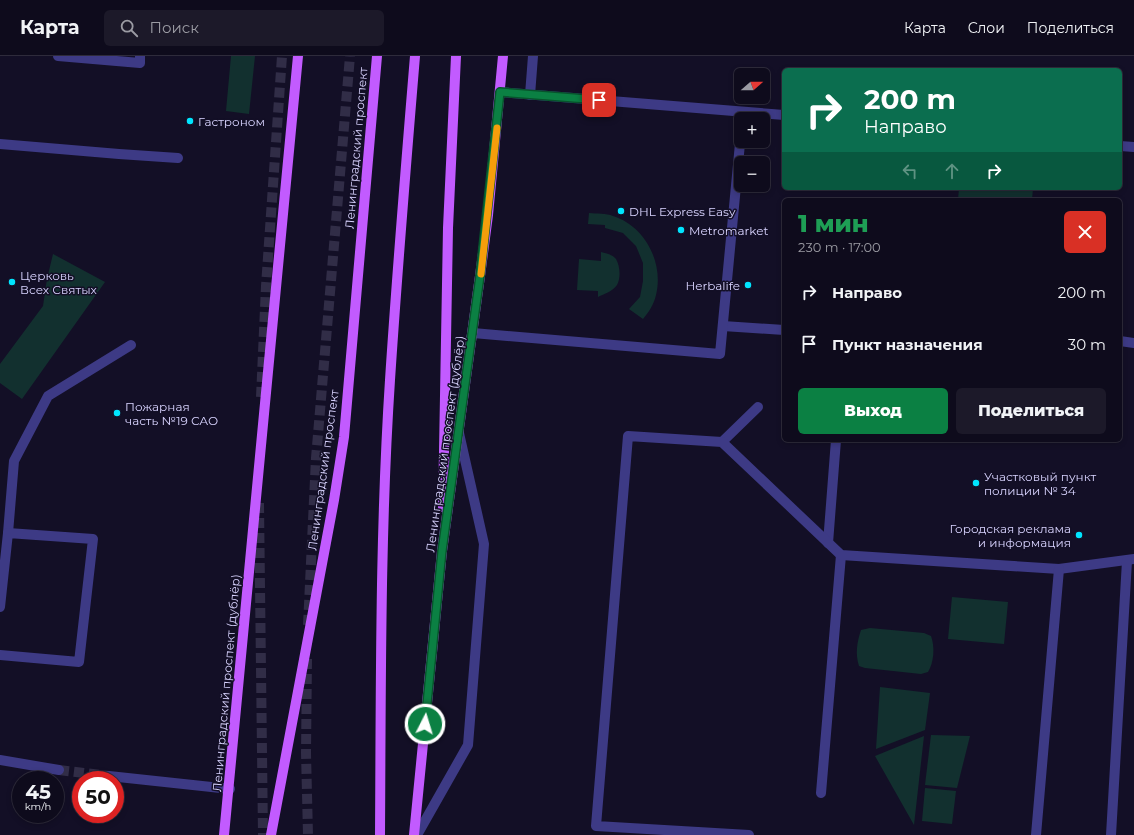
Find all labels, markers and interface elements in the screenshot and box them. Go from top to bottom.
search box [104,10,384,46]
text: Карта [20,16,80,39]
icon: search [118,17,140,39]
text: Поиск [150,18,199,37]
text: Карта [904,19,946,37]
text: Слои [968,19,1005,37]
text: Поделиться [1027,19,1114,37]
street label: Ленинградский проспект [341,66,371,229]
north arrow [734,68,770,104]
map controls [734,68,770,192]
text: 200 m [864,82,956,116]
pin [582,83,616,117]
icon: right [798,84,850,136]
icon: arrive [588,89,610,111]
button: + [734,112,770,148]
place label: Гастроном [198,114,265,129]
marker: Гастроном [185,116,195,126]
text: Направо [864,116,947,138]
button: − [734,156,770,192]
icon: left [899,160,921,182]
icon: ahead [941,160,963,182]
icon: right [983,160,1005,182]
place label: DHL Express Easy [629,204,736,219]
marker: DHL Express Easy [616,206,626,216]
text: 1 мин [798,209,869,238]
button: close [1064,211,1106,253]
place label: Metromarket [689,223,768,238]
marker: Metromarket [676,225,686,235]
text: 230 m · 17:00 [798,239,881,255]
place label: Церковь Всех Святых [20,268,98,297]
marker: Церковь Всех Святых [7,277,17,287]
place label: Herbalife [685,278,740,293]
marker: Herbalife [743,280,753,290]
icon: right [798,281,820,303]
text: Направо [832,283,902,302]
text: 200 m [1058,283,1106,302]
icon: arrive [798,333,820,355]
street label: Ленинградский проспект (дублёр) [422,335,468,553]
text: Пункт назначения [832,335,983,354]
text: 30 m [1068,335,1106,354]
street label: Ленинградский проспект [304,388,342,551]
button: Выход [798,388,948,434]
button: Поделиться [956,388,1106,434]
place label: Пожарная часть №19 САО [125,399,218,428]
marker: Пожарная часть №19 САО [112,408,122,418]
place label: Участковый пункт полиции № 34 [984,469,1097,498]
marker: Участковый пункт полиции № 34 [971,478,981,488]
place label: Городская реклама и информация [950,521,1071,550]
marker: Городская реклама и информация [1074,530,1084,540]
street label: Ленинградский проспект (дублёр) [209,573,243,793]
position arrow [404,703,446,745]
speed limit sign: 50 [72,771,124,823]
text: 45 [25,780,51,804]
text: km/h [25,800,51,813]

